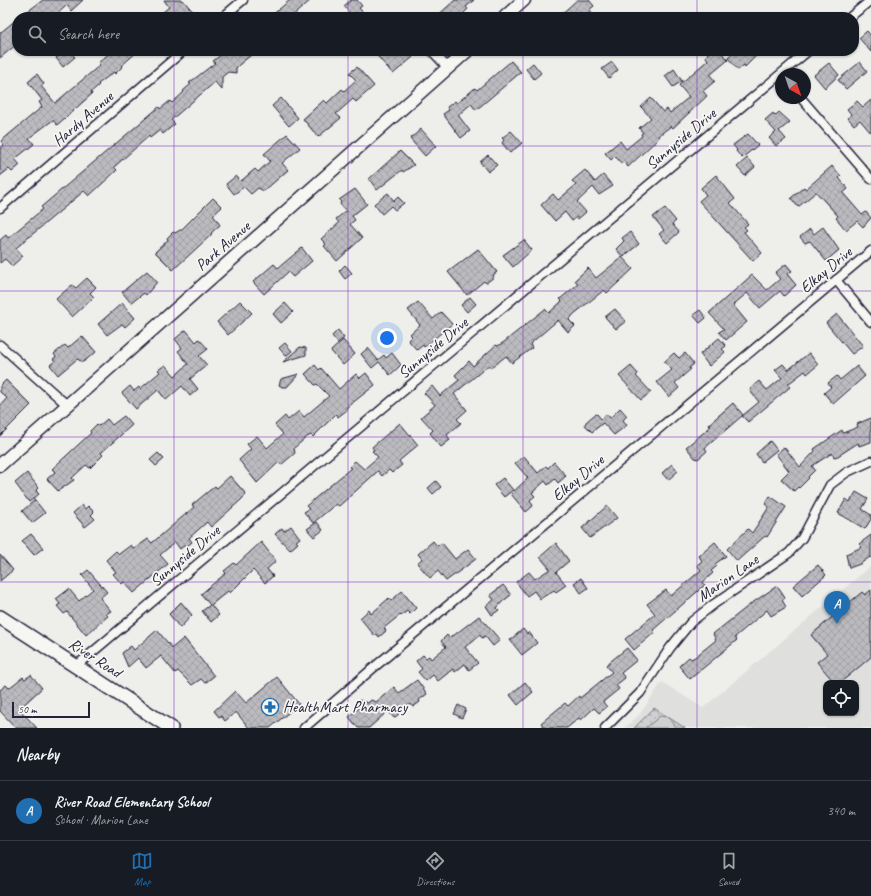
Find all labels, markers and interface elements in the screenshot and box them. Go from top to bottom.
search box [12,12,859,56]
icon: search [26,23,48,45]
text: Search here [58,25,119,44]
north arrow [775,68,811,104]
street label: Hardy Avenue [48,86,119,151]
street label: Sunnyside Drive [642,103,722,174]
street label: Park Avenue [191,216,256,275]
street label: Elkay Drive [796,241,858,298]
street label: Sunnyside Drive [394,312,474,383]
your location [377,328,397,348]
street label: Elkay Drive [548,449,610,506]
street label: Sunnyside Drive [146,520,226,591]
street label: Marion Lane [694,549,764,606]
pin: A [824,591,850,624]
street label: River Road [65,634,127,684]
map controls [823,680,859,716]
button: locate [823,680,859,716]
pharmacy icon: HealthMart Pharmacy [260,697,280,717]
place label: HealthMart Pharmacy [283,697,409,717]
scale bar [12,700,90,719]
text: 50 m [18,702,37,716]
text: Nearby [16,744,59,765]
text: River Road Elementary School [54,793,209,812]
text: A [26,803,32,819]
text: 340 m [827,803,855,819]
text: School · Marion Lane [54,812,148,828]
tab: Map [131,850,153,888]
tab: Directions [416,850,455,888]
tab: Saved [718,850,740,888]

